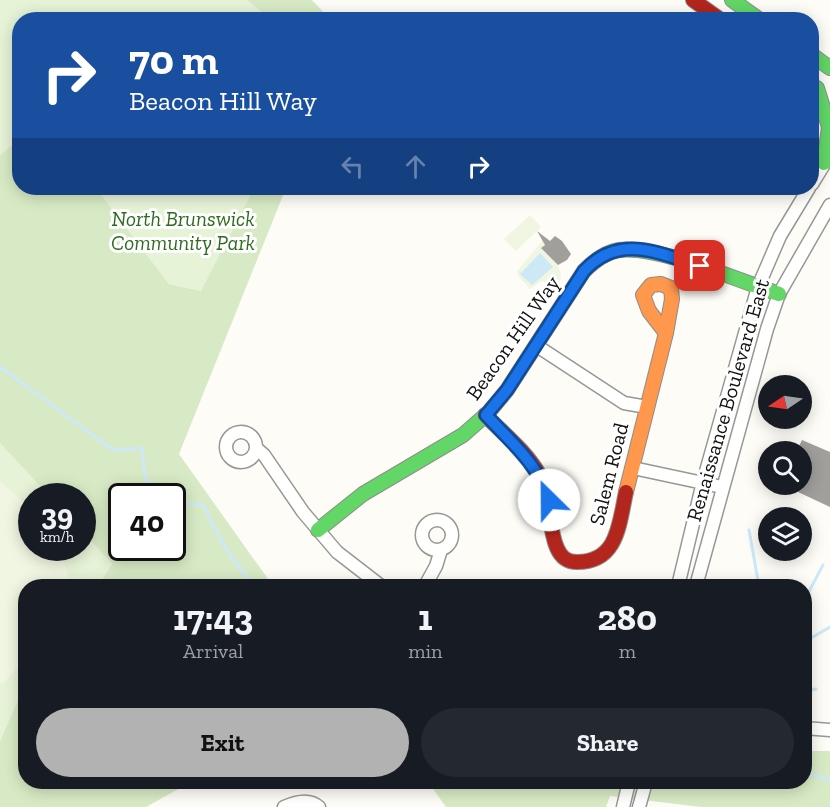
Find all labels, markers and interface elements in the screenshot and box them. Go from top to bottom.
text: 70 m [129,34,219,85]
icon: right [30,36,108,114]
text: Beacon Hill Way [129,85,317,117]
icon: left [336,150,369,183]
icon: ahead [399,150,432,183]
icon: right [462,150,495,183]
park label: North Brunswick Community Park [111,206,255,255]
pin [674,240,725,291]
icon: arrive [683,249,716,282]
street label: Beacon Hill Way [460,270,565,405]
street label: Renaissance Boulevard East [681,275,774,524]
north arrow [758,375,812,429]
map controls [758,375,812,561]
street label: Salem Road [584,420,633,528]
button: search [758,441,812,495]
position arrow [517,468,581,532]
speed limit sign: 40 [108,483,186,561]
text: 39 [41,497,73,533]
button: layers [758,507,812,561]
text: km/h [40,528,74,546]
text: 17:43 [173,596,253,639]
text: 1 [418,596,433,639]
text: 280 [598,596,657,639]
text: Arrival [183,639,243,663]
text: min [408,639,443,663]
text: m [619,639,636,663]
button: Exit [36,708,409,777]
button: Share [421,708,794,777]

